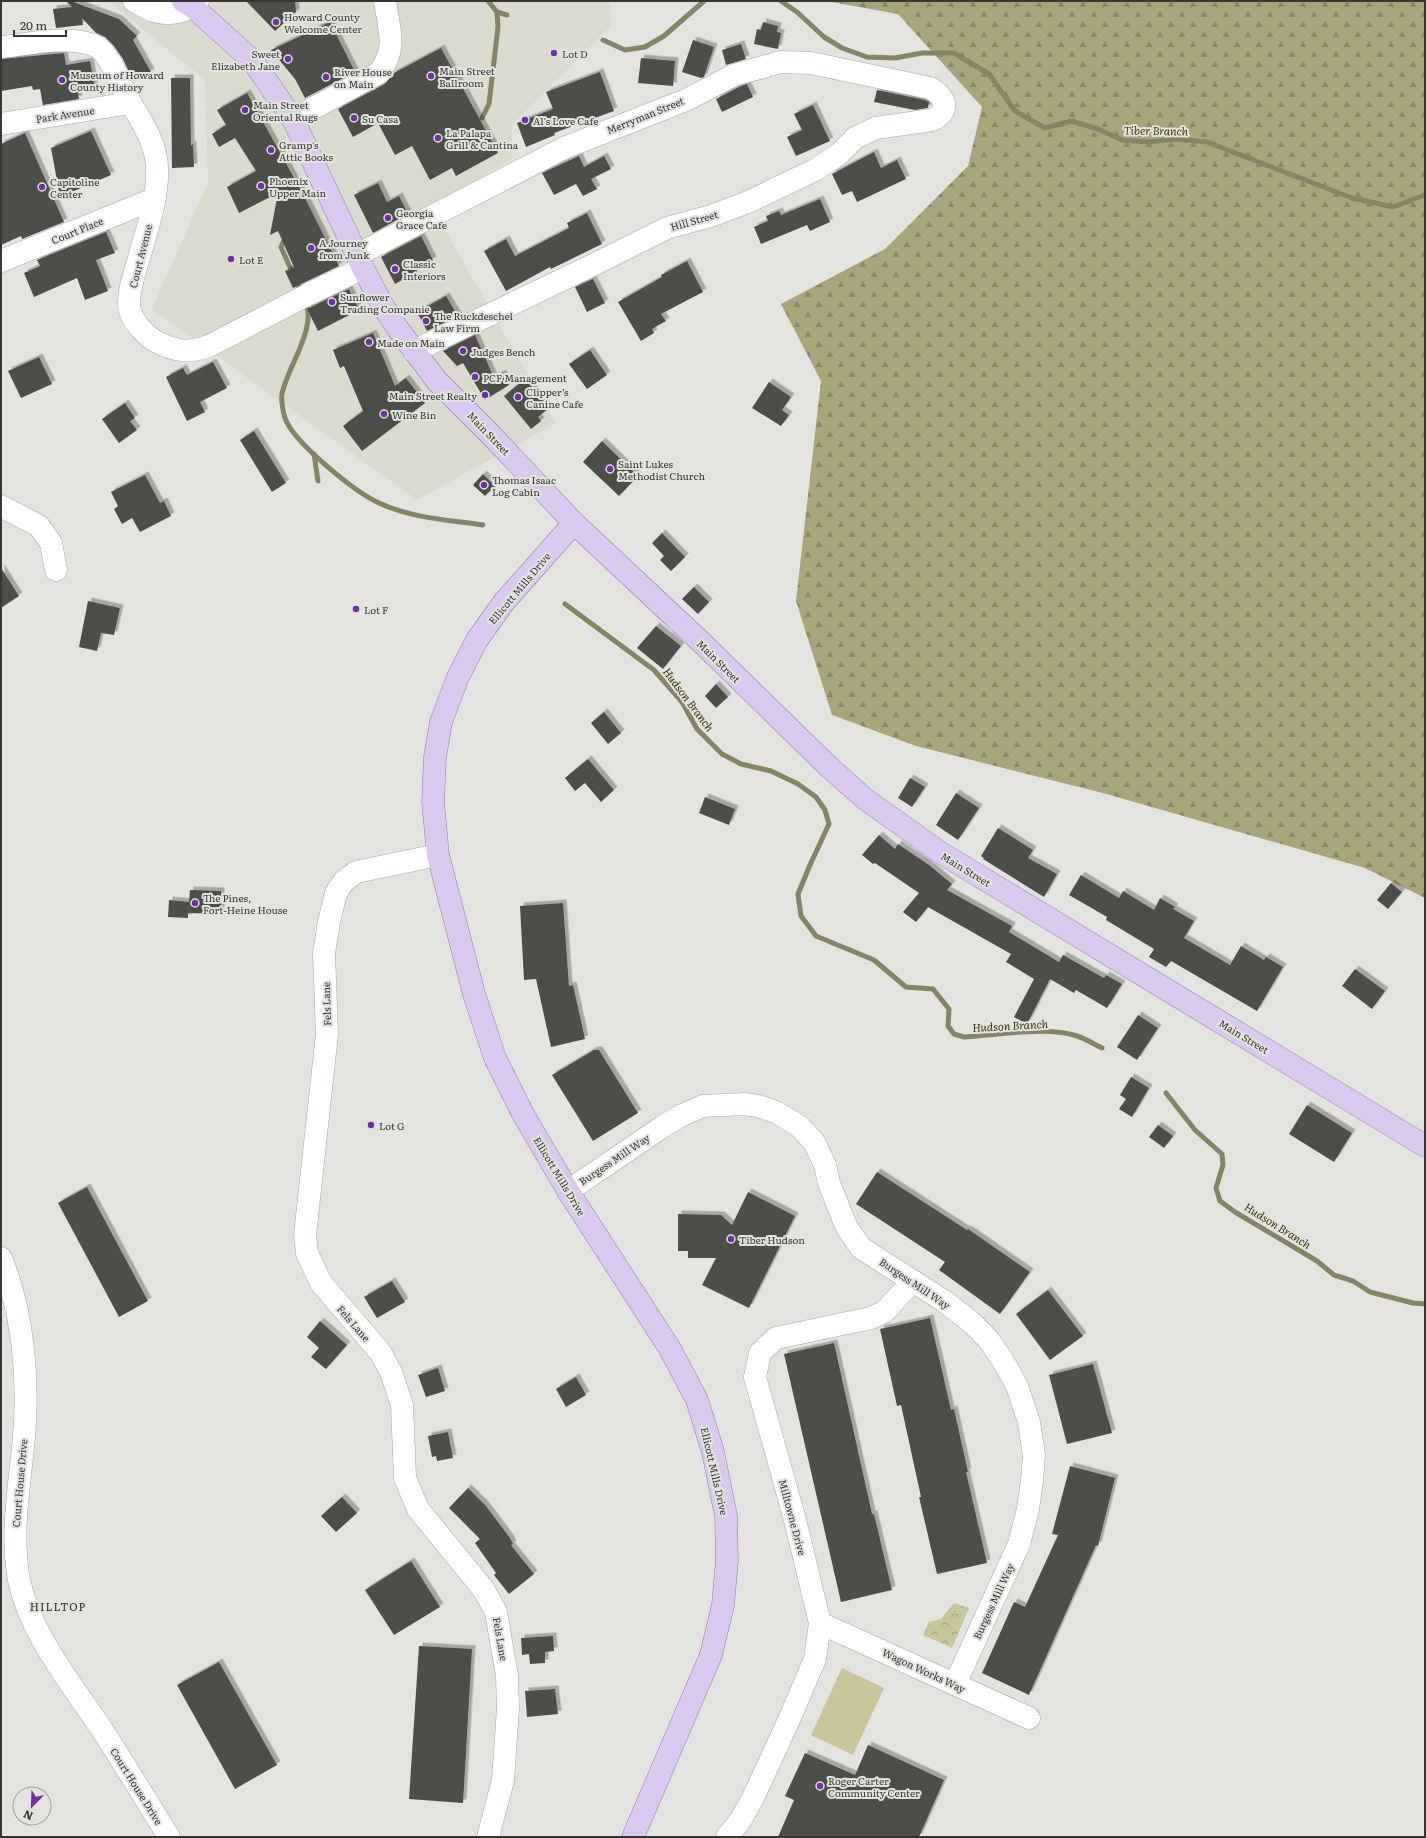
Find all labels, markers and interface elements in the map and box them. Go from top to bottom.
place label: Howard County Welcome Center [284,9,362,36]
scale bar [14,12,66,38]
text: 20 m [20,16,47,34]
marker: Howard County Welcome Center [271,17,281,27]
place label: Sweet Elizabeth Jane [211,46,280,73]
place label: Lot D [562,46,588,61]
marker: Lot D [549,48,559,58]
marker: Sweet Elizabeth Jane [283,54,293,64]
place label: Main Street Ballroom [439,63,495,90]
place label: River House on Main [334,64,392,91]
place label: Museum of Howard County History [70,67,164,94]
marker: Main Street Ballroom [426,71,436,81]
marker: River House on Main [321,72,331,82]
marker: Museum of Howard County History [57,75,67,85]
street label: Merryman Street [604,93,686,137]
place label: Main Street Oriental Rugs [253,97,318,124]
street label: Park Avenue [35,102,95,126]
marker: Main Street Oriental Rugs [240,105,250,115]
place label: Su Casa [362,111,399,126]
marker: Su Casa [349,113,359,123]
place label: Al's Love Cafe [533,113,598,128]
marker: Al's Love Cafe [520,115,530,125]
water label: Tiber Branch [1124,121,1189,139]
place label: La Palapa Grill & Cantina [446,125,519,152]
marker: La Palapa Grill & Cantina [433,133,443,143]
place label: Gramp's Attic Books [279,137,334,164]
marker: Gramp's Attic Books [266,145,276,155]
place label: Phoenix Upper Main [269,173,327,200]
place label: Capitoline Center [50,174,100,201]
marker: Phoenix Upper Main [256,181,266,191]
marker: Capitoline Center [37,182,47,192]
place label: Georgia Grace Cafe [396,205,447,232]
street label: Hill Street [668,206,720,234]
street label: Court Place [49,213,105,247]
marker: Georgia Grace Cafe [383,213,393,223]
street label: Court Avenue [125,223,155,289]
place label: A Journey from Junk [319,235,370,262]
marker: A Journey from Junk [306,243,316,253]
place label: Lot E [239,252,264,267]
marker: Lot E [226,254,236,264]
place label: Classic Interiors [403,256,446,283]
marker: Classic Interiors [390,264,400,274]
place label: Sunflower Trading Companie [340,289,430,316]
marker: Sunflower Trading Companie [327,297,337,307]
place label: The Ruckdeschel Law Firm [434,308,514,335]
marker: The Ruckdeschel Law Firm [421,316,431,326]
place label: Made on Main [377,335,445,350]
marker: Made on Main [364,337,374,347]
place label: Judges Bench [471,344,536,359]
marker: Judges Bench [458,346,468,356]
place label: PCF Management [483,370,567,385]
marker: PCF Management [470,372,480,382]
place label: Clipper’s Canine Cafe [526,384,583,411]
place label: Main Street Realty [389,388,477,403]
marker: Main Street Realty [480,390,490,400]
marker: Clipper’s Canine Cafe [513,392,523,402]
place label: Wine Bin [392,407,437,422]
street label: Main Street [464,408,514,458]
marker: Wine Bin [379,409,389,419]
place label: Saint Lukes Methodist Church [618,456,705,483]
marker: Saint Lukes Methodist Church [605,464,615,474]
place label: Thomas Isaac Log Cabin [492,472,556,499]
marker: Thomas Isaac Log Cabin [479,480,489,490]
street label: Ellicott Mills Drive [484,549,554,627]
place label: Lot F [364,602,388,617]
marker: Lot F [351,604,361,614]
street label: Main Street [694,636,744,686]
water label: Hudson Branch [660,664,719,735]
street label: Main Street [938,848,994,890]
place label: The Pines, Fort-Heine House [203,890,288,917]
marker: The Pines, Fort-Heine House [190,898,200,908]
street label: Fels Lane [318,982,334,1026]
water label: Hudson Branch [972,1015,1049,1035]
street label: Main Street [1216,1015,1272,1057]
place label: Lot G [379,1118,405,1133]
marker: Lot G [366,1120,376,1130]
street label: Burgess Mill Way [576,1130,653,1188]
street label: Ellicott Mills Drive [530,1134,590,1218]
water label: Hudson Branch [1242,1198,1315,1252]
place label: Tiber Hudson [739,1232,805,1247]
marker: Tiber Hudson [726,1234,736,1244]
street label: Burgess Mill Way [877,1254,954,1312]
street label: Fels Lane [334,1301,374,1345]
street label: Ellicott Mills Drive [698,1426,732,1516]
street label: Court House Drive [8,1438,30,1528]
street label: Milltowne Drive [776,1477,810,1557]
street label: Burgess Mill Way [969,1560,1017,1642]
district label: HILLTOP [30,1598,86,1614]
street label: Fels Lane [490,1616,512,1662]
street label: Wagon Works Way [880,1644,968,1696]
street label: Court House Drive [107,1745,167,1827]
place label: Roger Carter Community Center [828,1773,920,1800]
marker: Roger Carter Community Center [815,1781,825,1791]
north arrow [12,1786,52,1826]
text: N [20,1807,35,1825]

